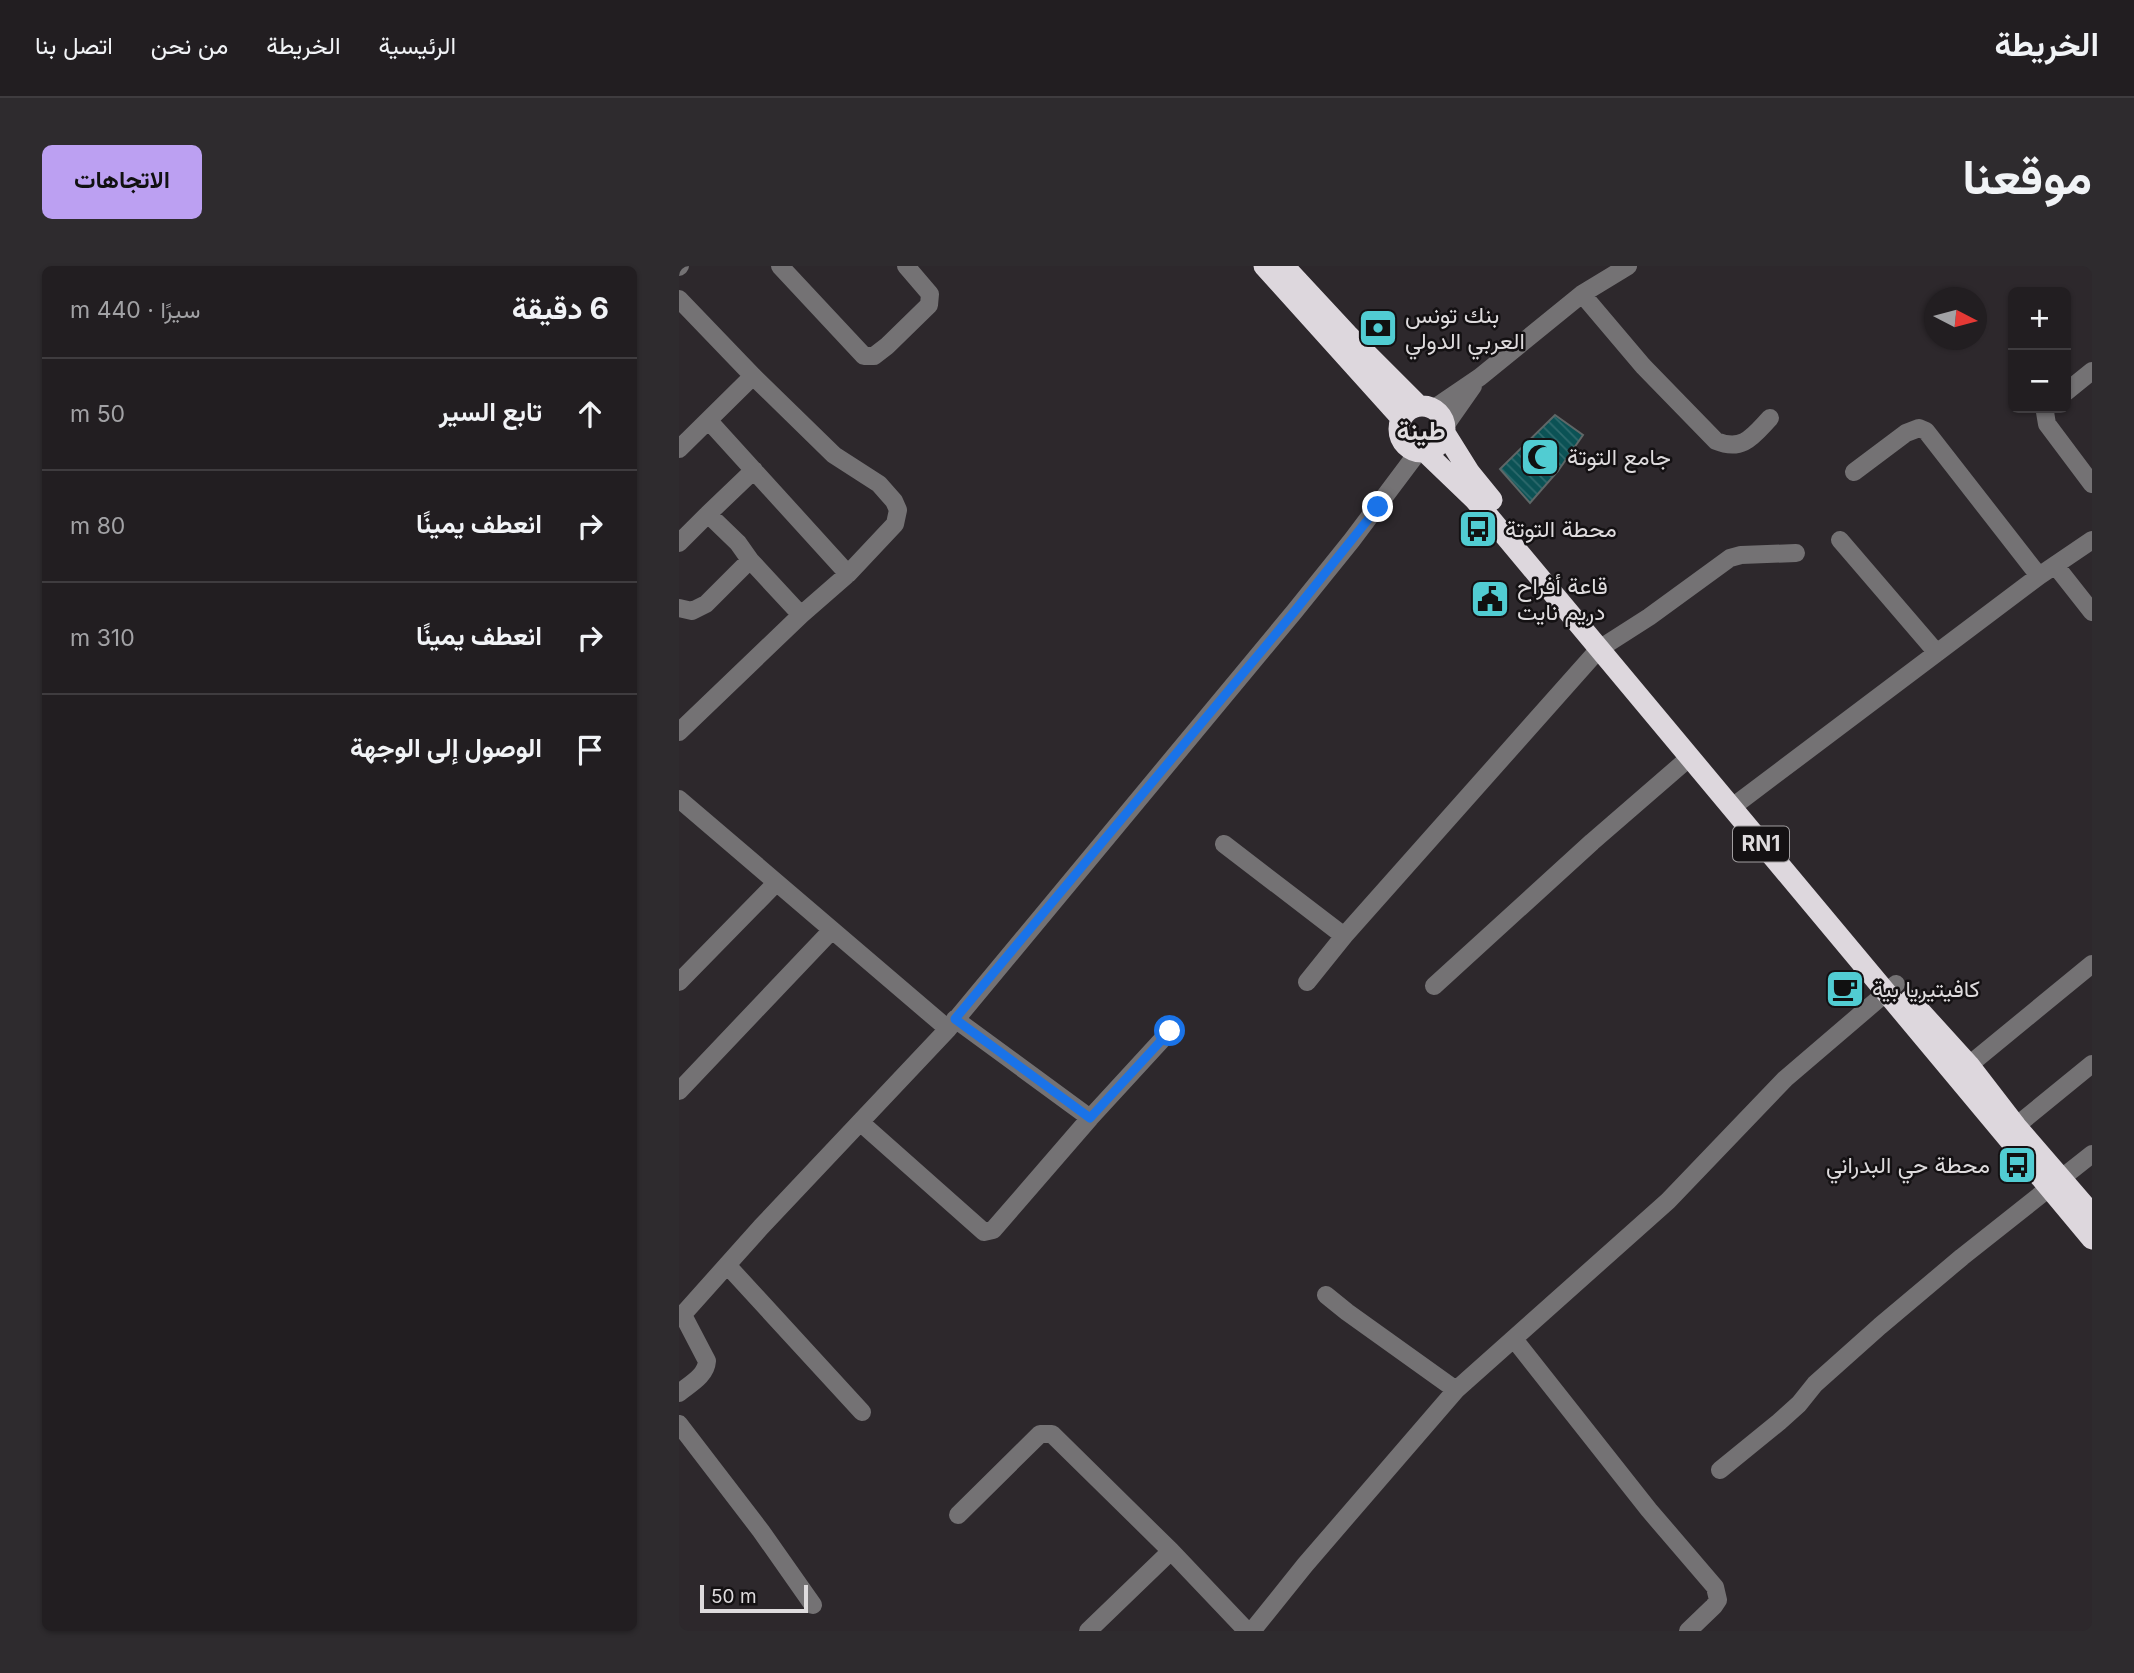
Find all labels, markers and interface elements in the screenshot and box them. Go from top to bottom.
text: الخريطة [1995,24,2099,64]
text: اتصل بنا [35,31,113,60]
text: من نحن [151,31,228,60]
text: الخريطة [266,31,340,60]
text: الرئيسية [378,31,456,60]
button: الاتجاهات [42,145,202,219]
text: موقعنا [1962,147,2092,206]
north arrow [1924,287,1987,350]
map controls [2008,287,2071,413]
button: + [2008,287,2071,350]
text: 6 دقيقة [512,290,609,326]
text: سيرًا · 440 m [70,296,200,324]
place label: بنك تونس العربي الدولي [1405,301,1525,360]
bank icon: بنك تونس العربي الدولي [1357,307,1399,349]
button: − [2008,350,2071,413]
icon: ahead [571,395,609,433]
text: تابع السير [439,396,542,427]
text: 50 m [70,400,125,428]
district label: طينة [1396,415,1446,446]
mosque icon: جامع التوتة [1519,436,1561,478]
place label: جامع التوتة [1567,443,1671,473]
route end [1362,491,1393,522]
icon: right [571,507,609,545]
text: انعطف يمينًا [416,508,542,539]
bus stop icon: محطة التوتة [1457,508,1499,550]
text: 80 m [70,512,125,540]
place label: محطة التوتة [1505,515,1617,544]
place label: قاعة أفراح دريم نايت [1517,572,1608,627]
public building icon: قاعة أفراح دريم نايت [1469,578,1511,620]
icon: right [571,619,609,657]
text: انعطف يمينًا [416,620,542,651]
text: 310 m [70,624,135,652]
icon: arrive [571,731,609,769]
text: الوصول إلى الوجهة [350,732,542,763]
road number: RN1 [1733,826,1789,862]
cafe icon: كافيتيريا بية [1824,968,1866,1010]
place label: كافيتيريا بية [1872,975,1980,1004]
route start [1154,1015,1185,1046]
bus stop icon: محطة حي البدراني [1996,1144,2038,1186]
place label: محطة حي البدراني [1826,1151,1990,1184]
scale bar [700,1582,809,1614]
text: 50 m [711,1585,757,1608]

